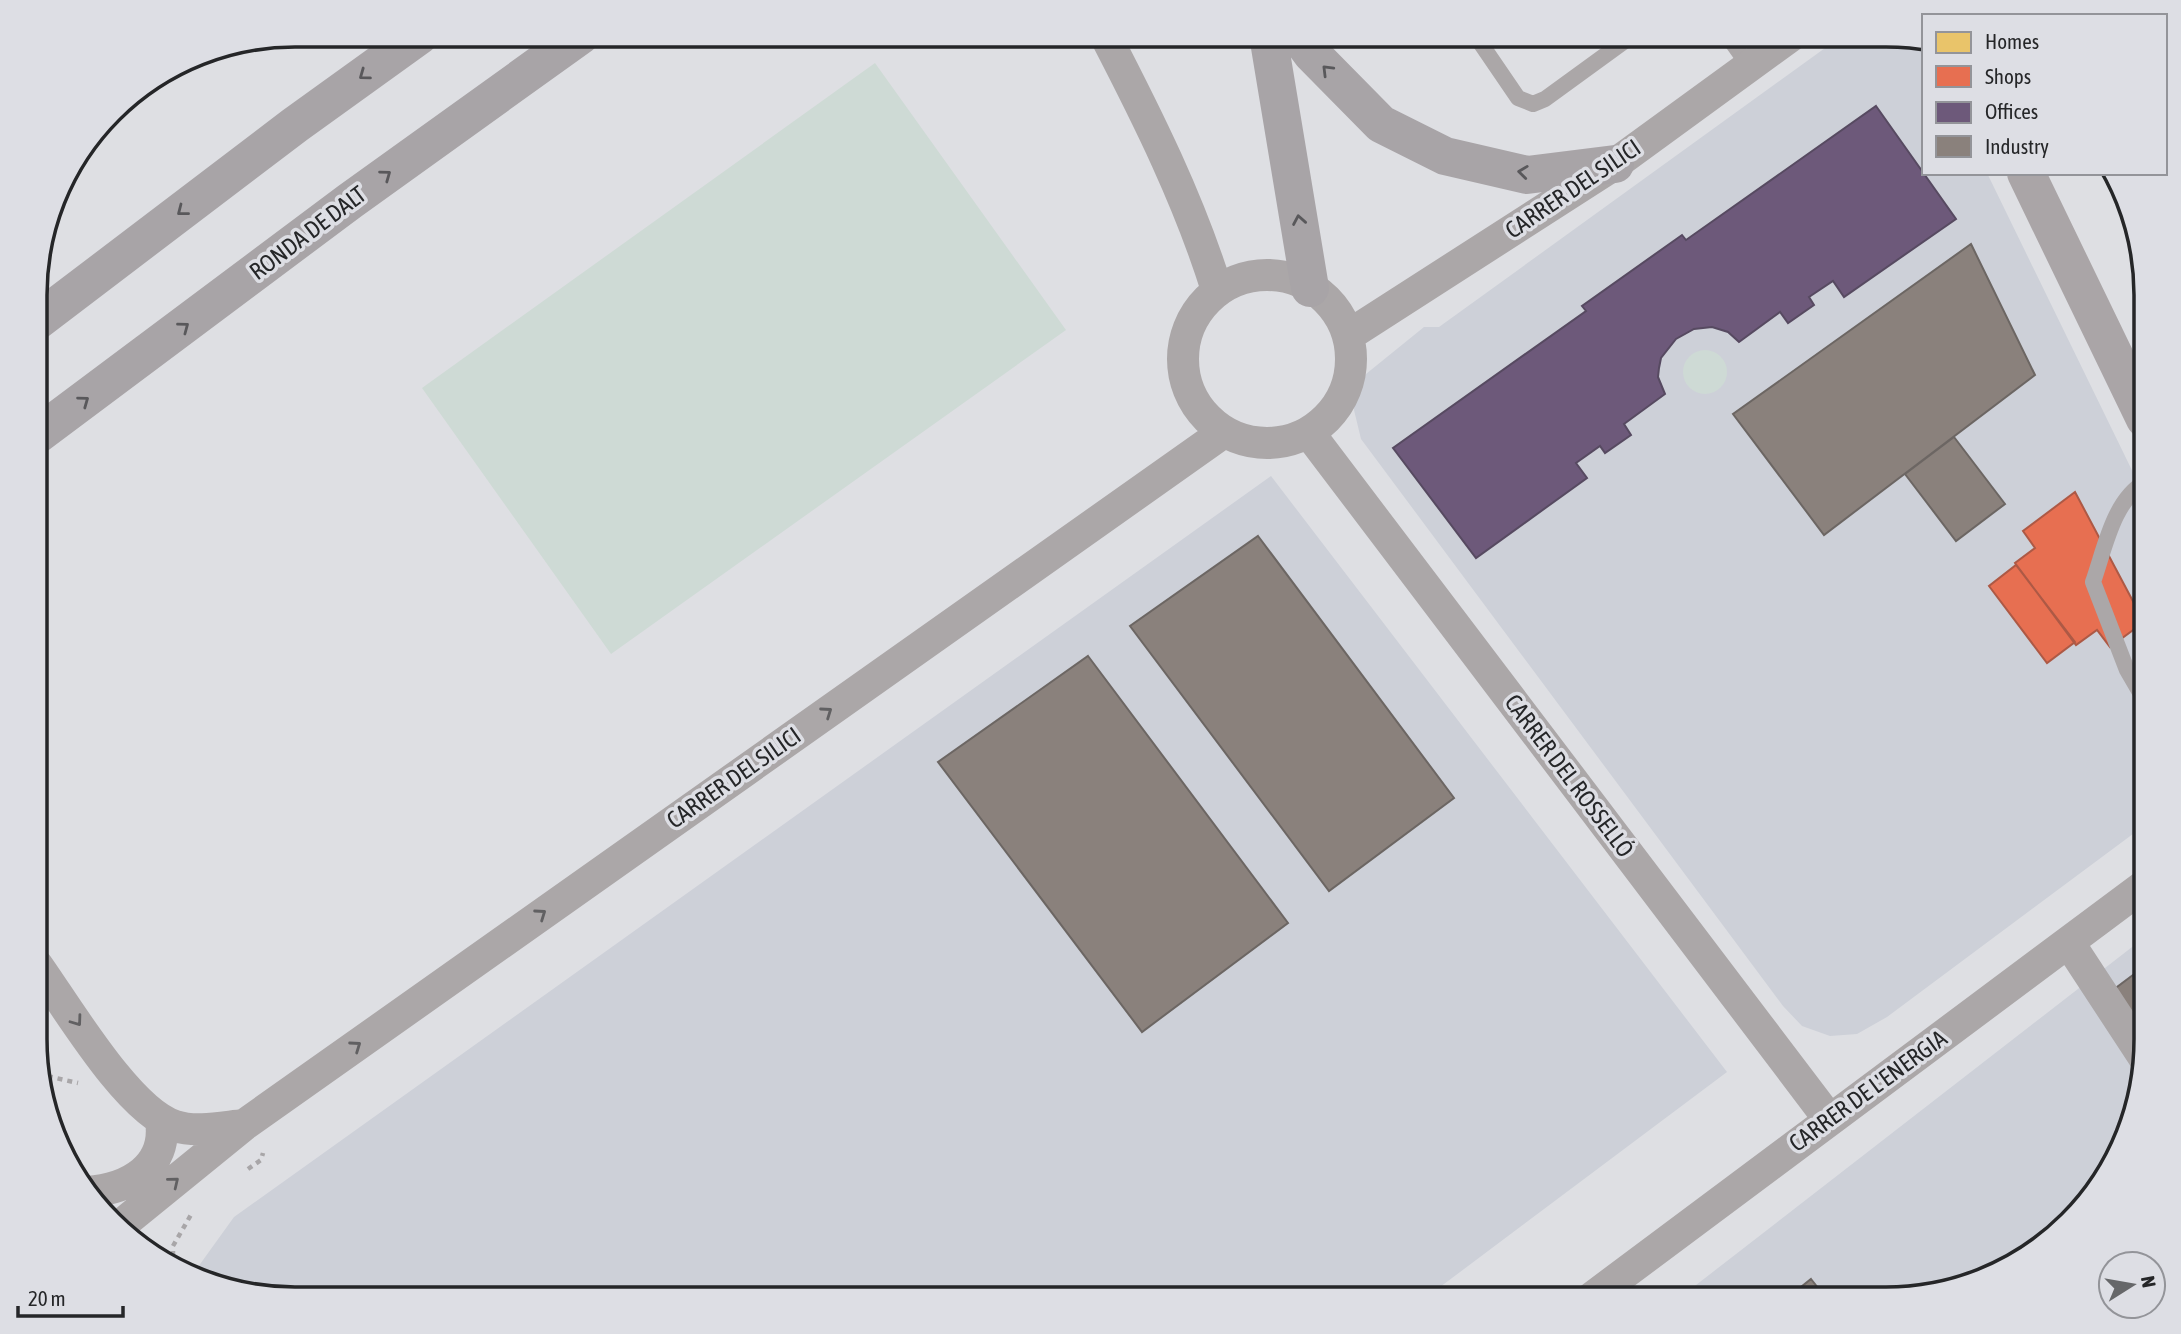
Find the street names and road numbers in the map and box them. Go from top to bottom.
street label: CARRER DEL SILICI [1500,134,1645,244]
street label: RONDA DE DALT [244,180,371,285]
street label: CARRER DEL ROSSELLÓ [1499,689,1639,862]
street label: CARRER DEL SILICI [662,722,806,834]
street label: CARRER DE L'ENERGIA [1784,1024,1952,1157]

